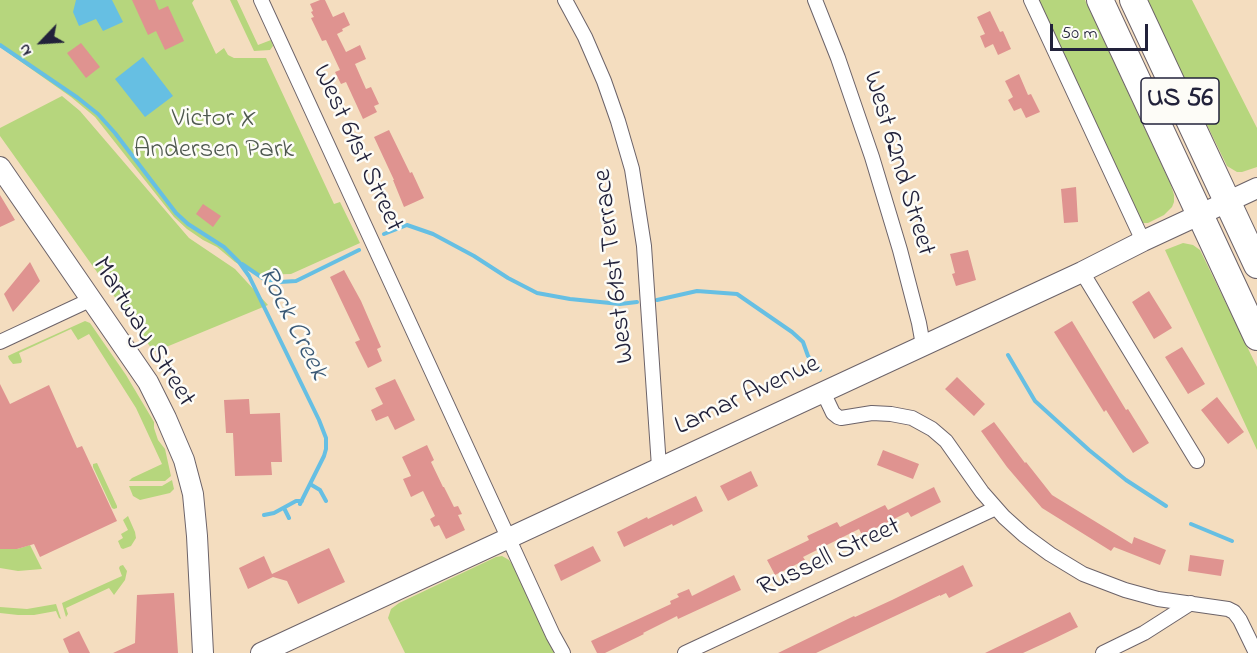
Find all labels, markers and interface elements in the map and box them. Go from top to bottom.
north arrow [12,12,72,72]
scale bar [1053,12,1150,50]
text: 50 m [1061,21,1098,47]
text: N [13,40,39,60]
street label: West 61st Street [303,60,409,238]
street label: West 62nd Street [854,68,940,260]
road number: US 56 [1141,78,1219,124]
park label: Victor X Andersen Park [134,105,294,168]
street label: West 61st Terrace [588,167,644,365]
street label: Martway Street [83,252,201,414]
water label: Rock Creek [248,262,334,386]
street label: Lamar Avenue [670,349,826,445]
street label: Russell Street [753,512,907,606]

